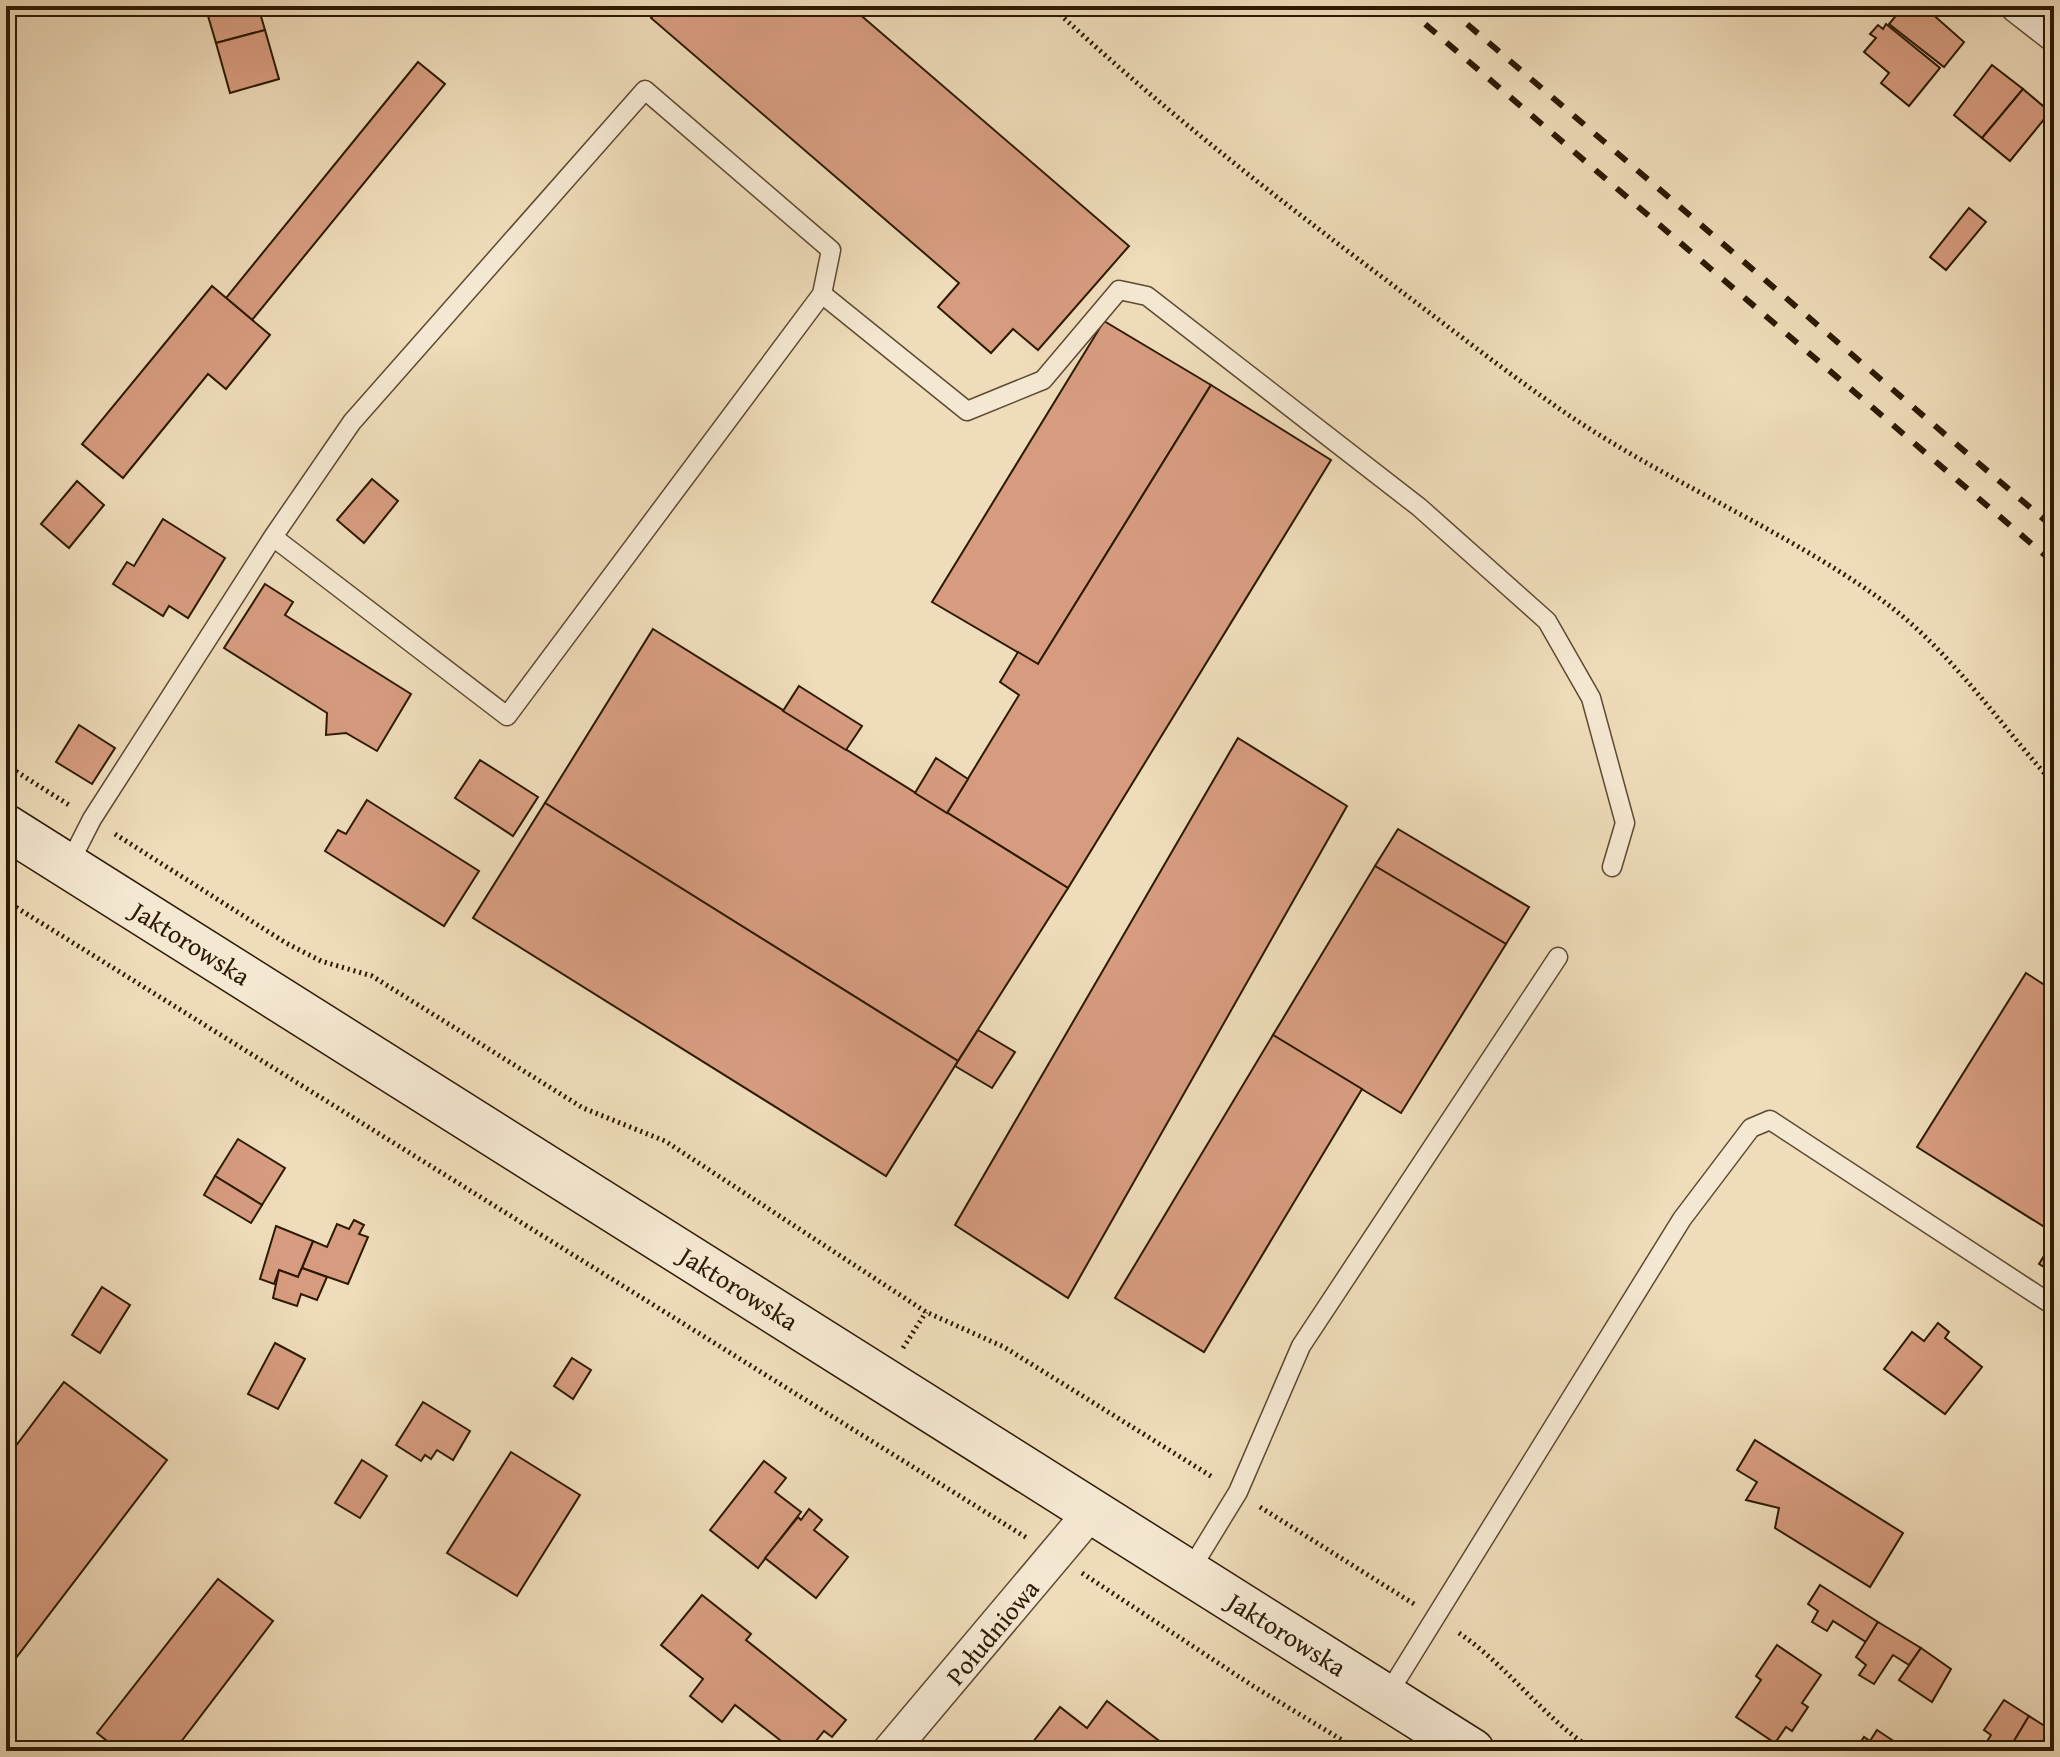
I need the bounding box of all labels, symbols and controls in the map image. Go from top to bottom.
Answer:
street label: Jaktorowska [121,889,259,995]
street label: Jaktorowska [669,1234,807,1340]
street label: Południowa [936,1570,1049,1694]
street label: Jaktorowska [1217,1580,1355,1686]

